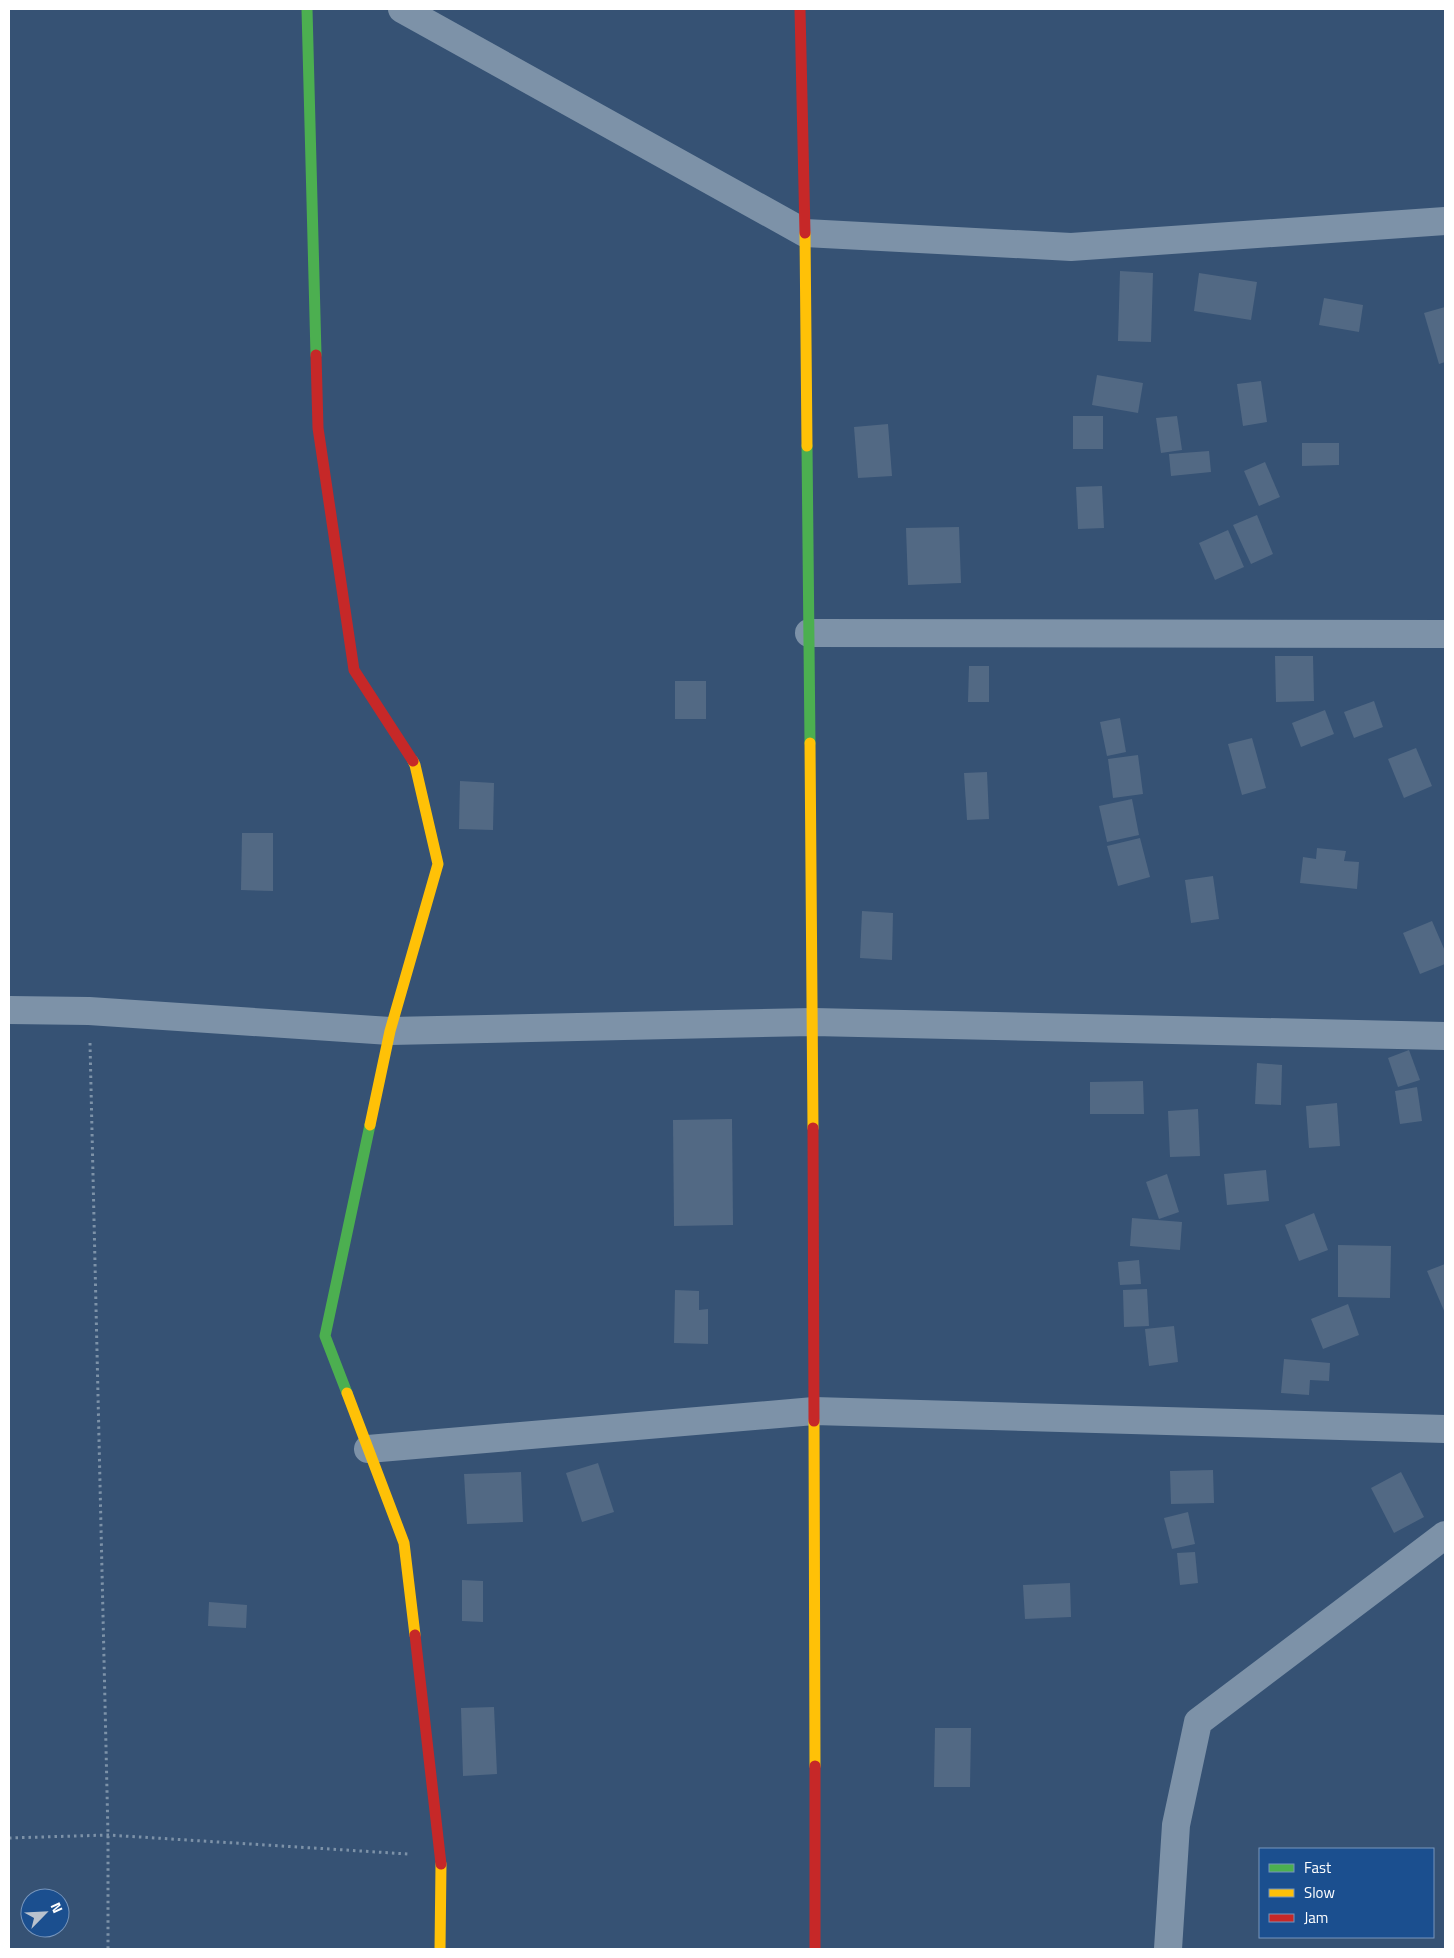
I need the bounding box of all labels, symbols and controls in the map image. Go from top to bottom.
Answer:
legend [1259,1848,1434,1938]
text: Fast [1304,1856,1332,1879]
text: Slow [1304,1881,1335,1904]
north arrow [20,1888,70,1938]
text: N [46,1899,69,1916]
text: Jam [1304,1906,1328,1929]

